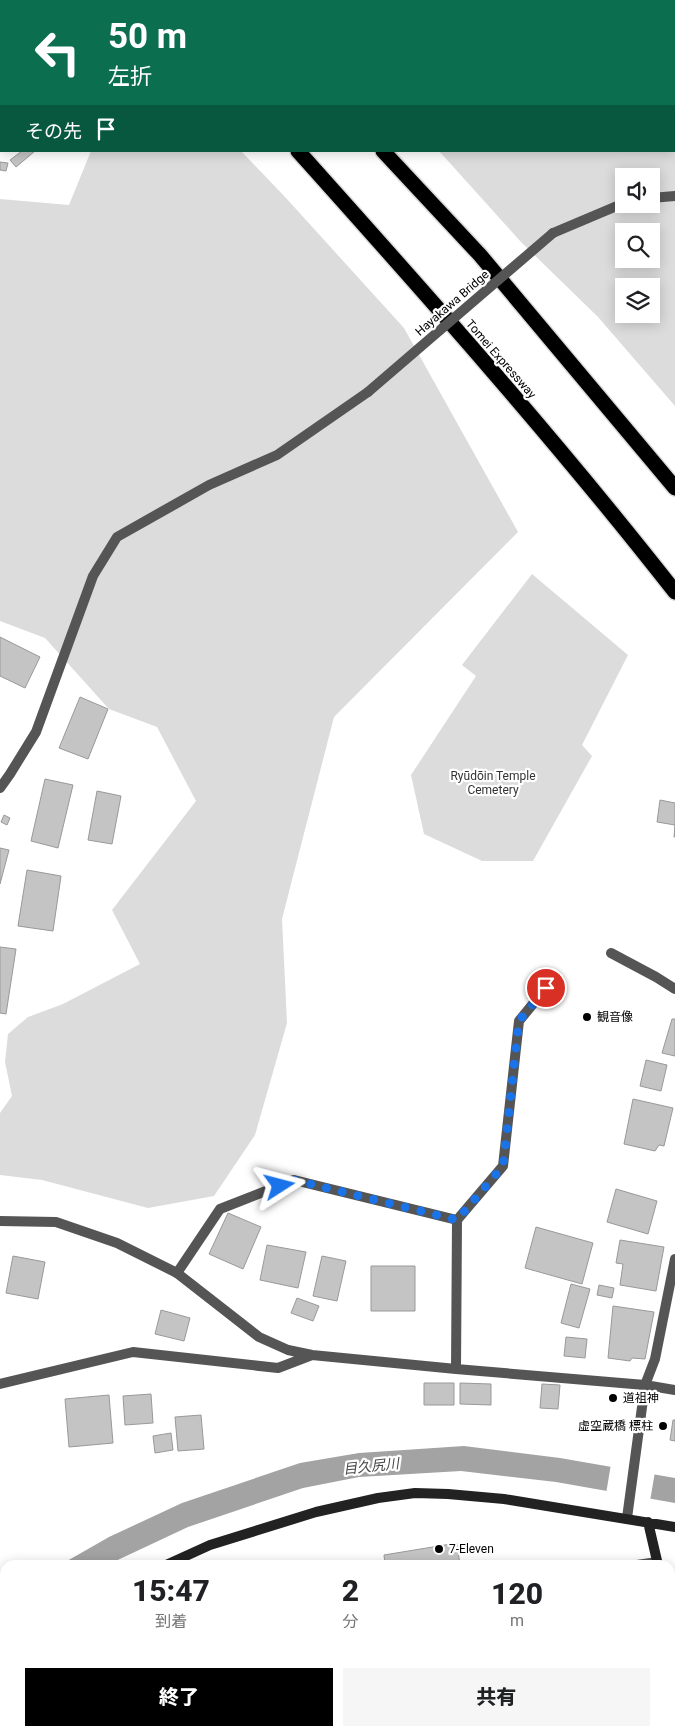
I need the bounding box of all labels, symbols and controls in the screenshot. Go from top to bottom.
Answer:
text: 50 m [108,16,187,57]
icon: left [25,20,90,85]
text: 左折 [108,64,152,89]
icon: arrive [92,115,120,143]
text: その先 [25,120,82,143]
map controls [615,168,660,323]
button: sound [615,168,660,213]
button: search [615,223,660,268]
street label: Hayakawa Bridge [412,267,492,339]
button: layers [615,278,660,323]
street label: Tomei Expressway [463,317,539,401]
park label: Ryūdōin Temple Cemetery [450,769,536,797]
pin [525,967,567,1009]
icon: arrive [532,974,560,1002]
place label: 観音像 [597,1010,633,1024]
marker: 観音像 [581,1011,593,1023]
position arrow [253,1159,305,1211]
place label: 道祖神 [623,1391,659,1405]
marker: 道祖神 [607,1392,619,1404]
place label: 虚空蔵橋 標柱 [578,1419,653,1433]
marker: 虚空蔵橋 標柱 [657,1420,669,1432]
water label: 目久尻川 [342,1455,402,1477]
place label: 7-Eleven [449,1542,494,1556]
marker: 7-Eleven [433,1543,445,1555]
text: 15:47 [132,1573,210,1608]
text: 2 [342,1573,359,1608]
text: 120 [491,1576,543,1611]
text: m [510,1611,524,1630]
text: 到着 [155,1612,187,1631]
text: 分 [342,1612,359,1631]
button: 終了 [25,1668,333,1726]
button: 共有 [343,1668,650,1726]

